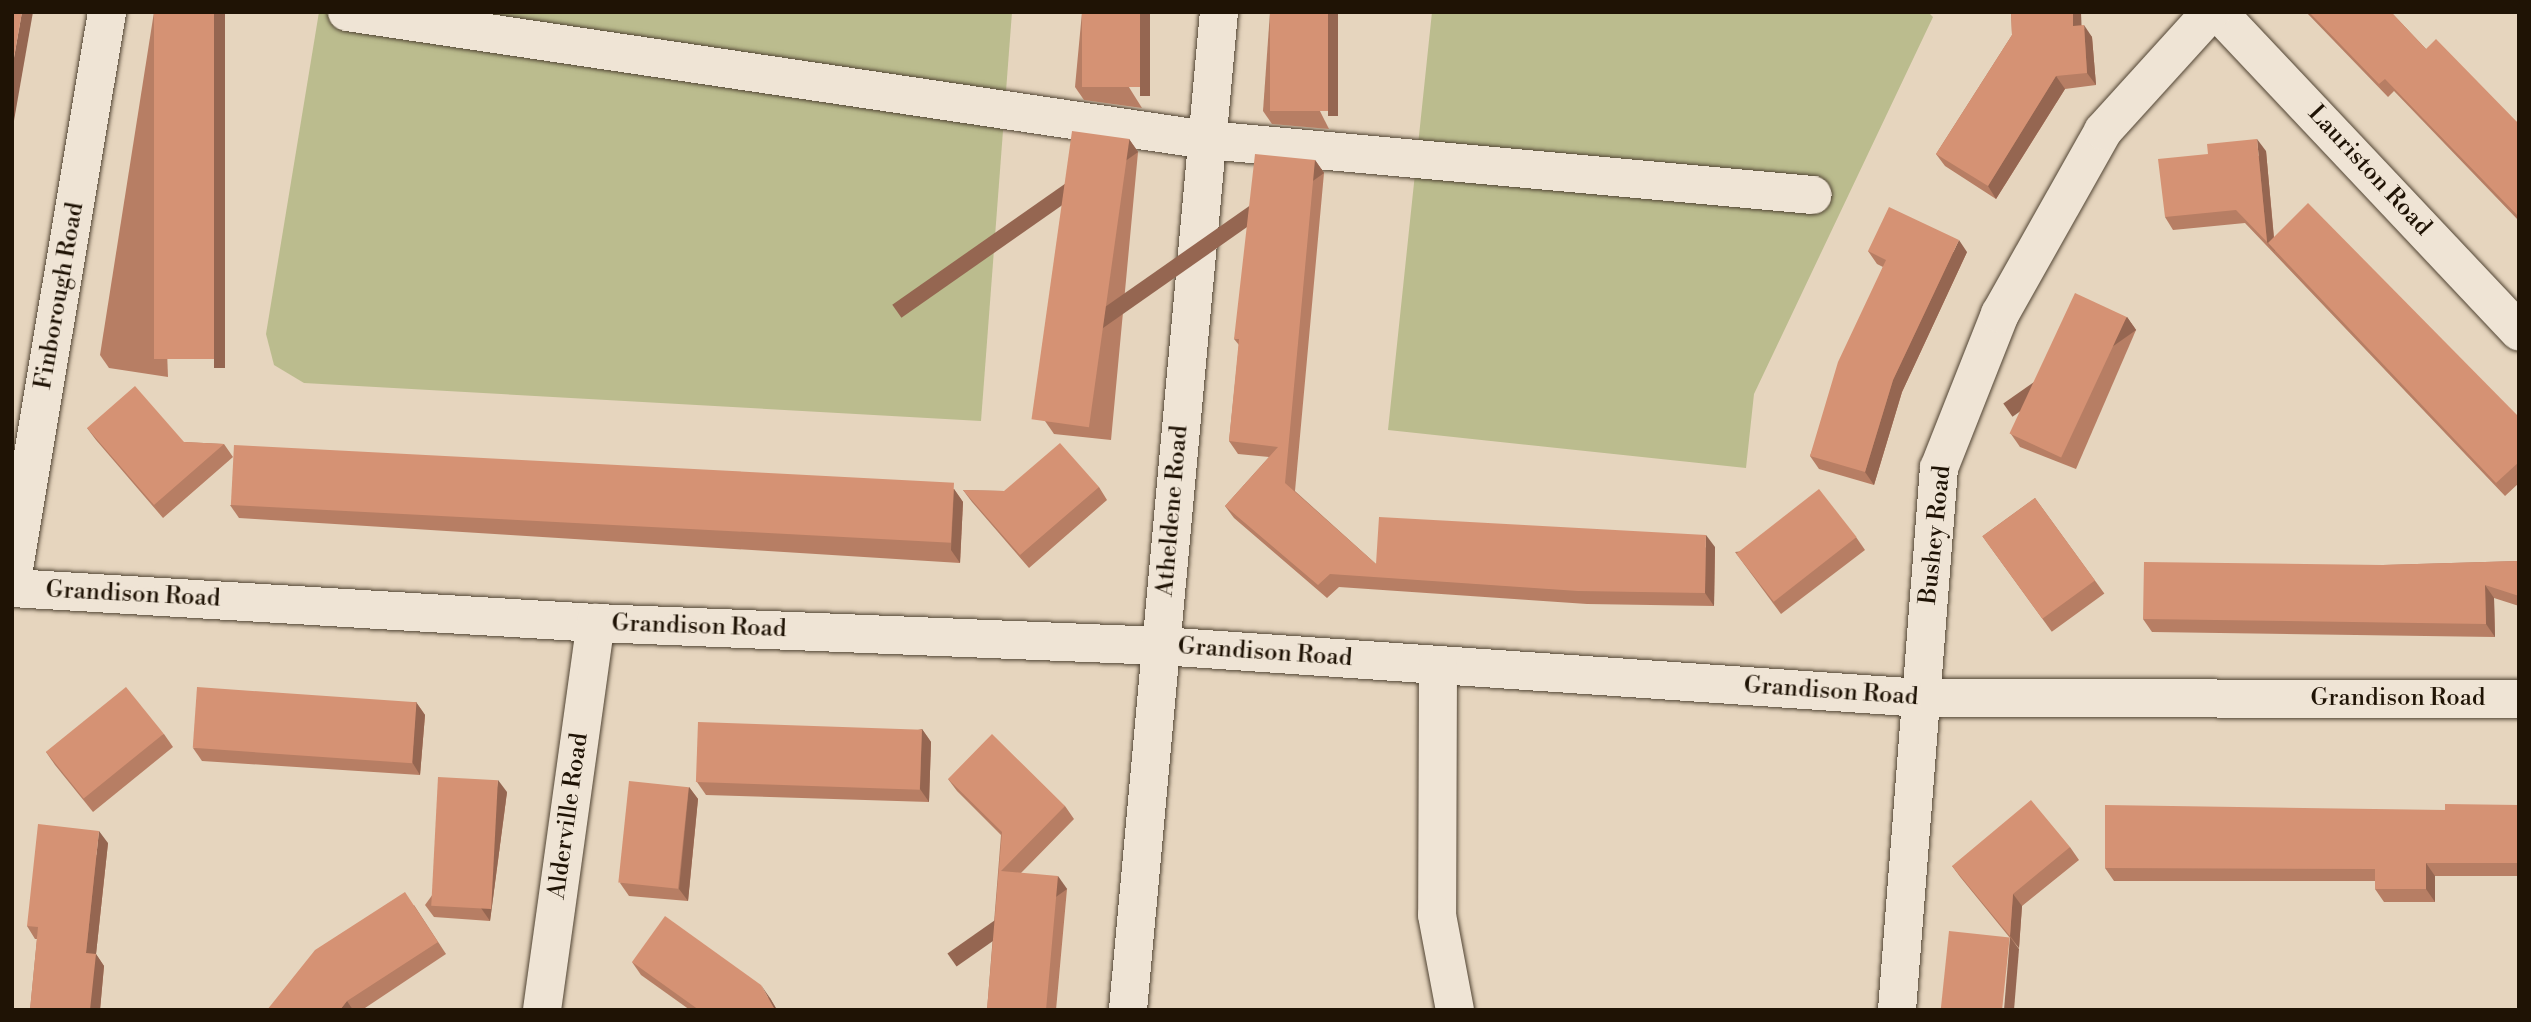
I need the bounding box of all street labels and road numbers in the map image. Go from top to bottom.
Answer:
street label: Lauriston Road [2301,100,2437,242]
street label: Finborough Road [29,200,91,392]
street label: Atheldene Road [1151,424,1195,598]
street label: Bushey Road [1914,464,1958,606]
street label: Grandison Road [45,576,221,614]
street label: Grandison Road [611,610,787,644]
street label: Grandison Road [1177,633,1353,673]
street label: Grandison Road [1743,672,1919,712]
street label: Grandison Road [2311,685,2485,713]
street label: Alderville Road [543,731,595,901]

